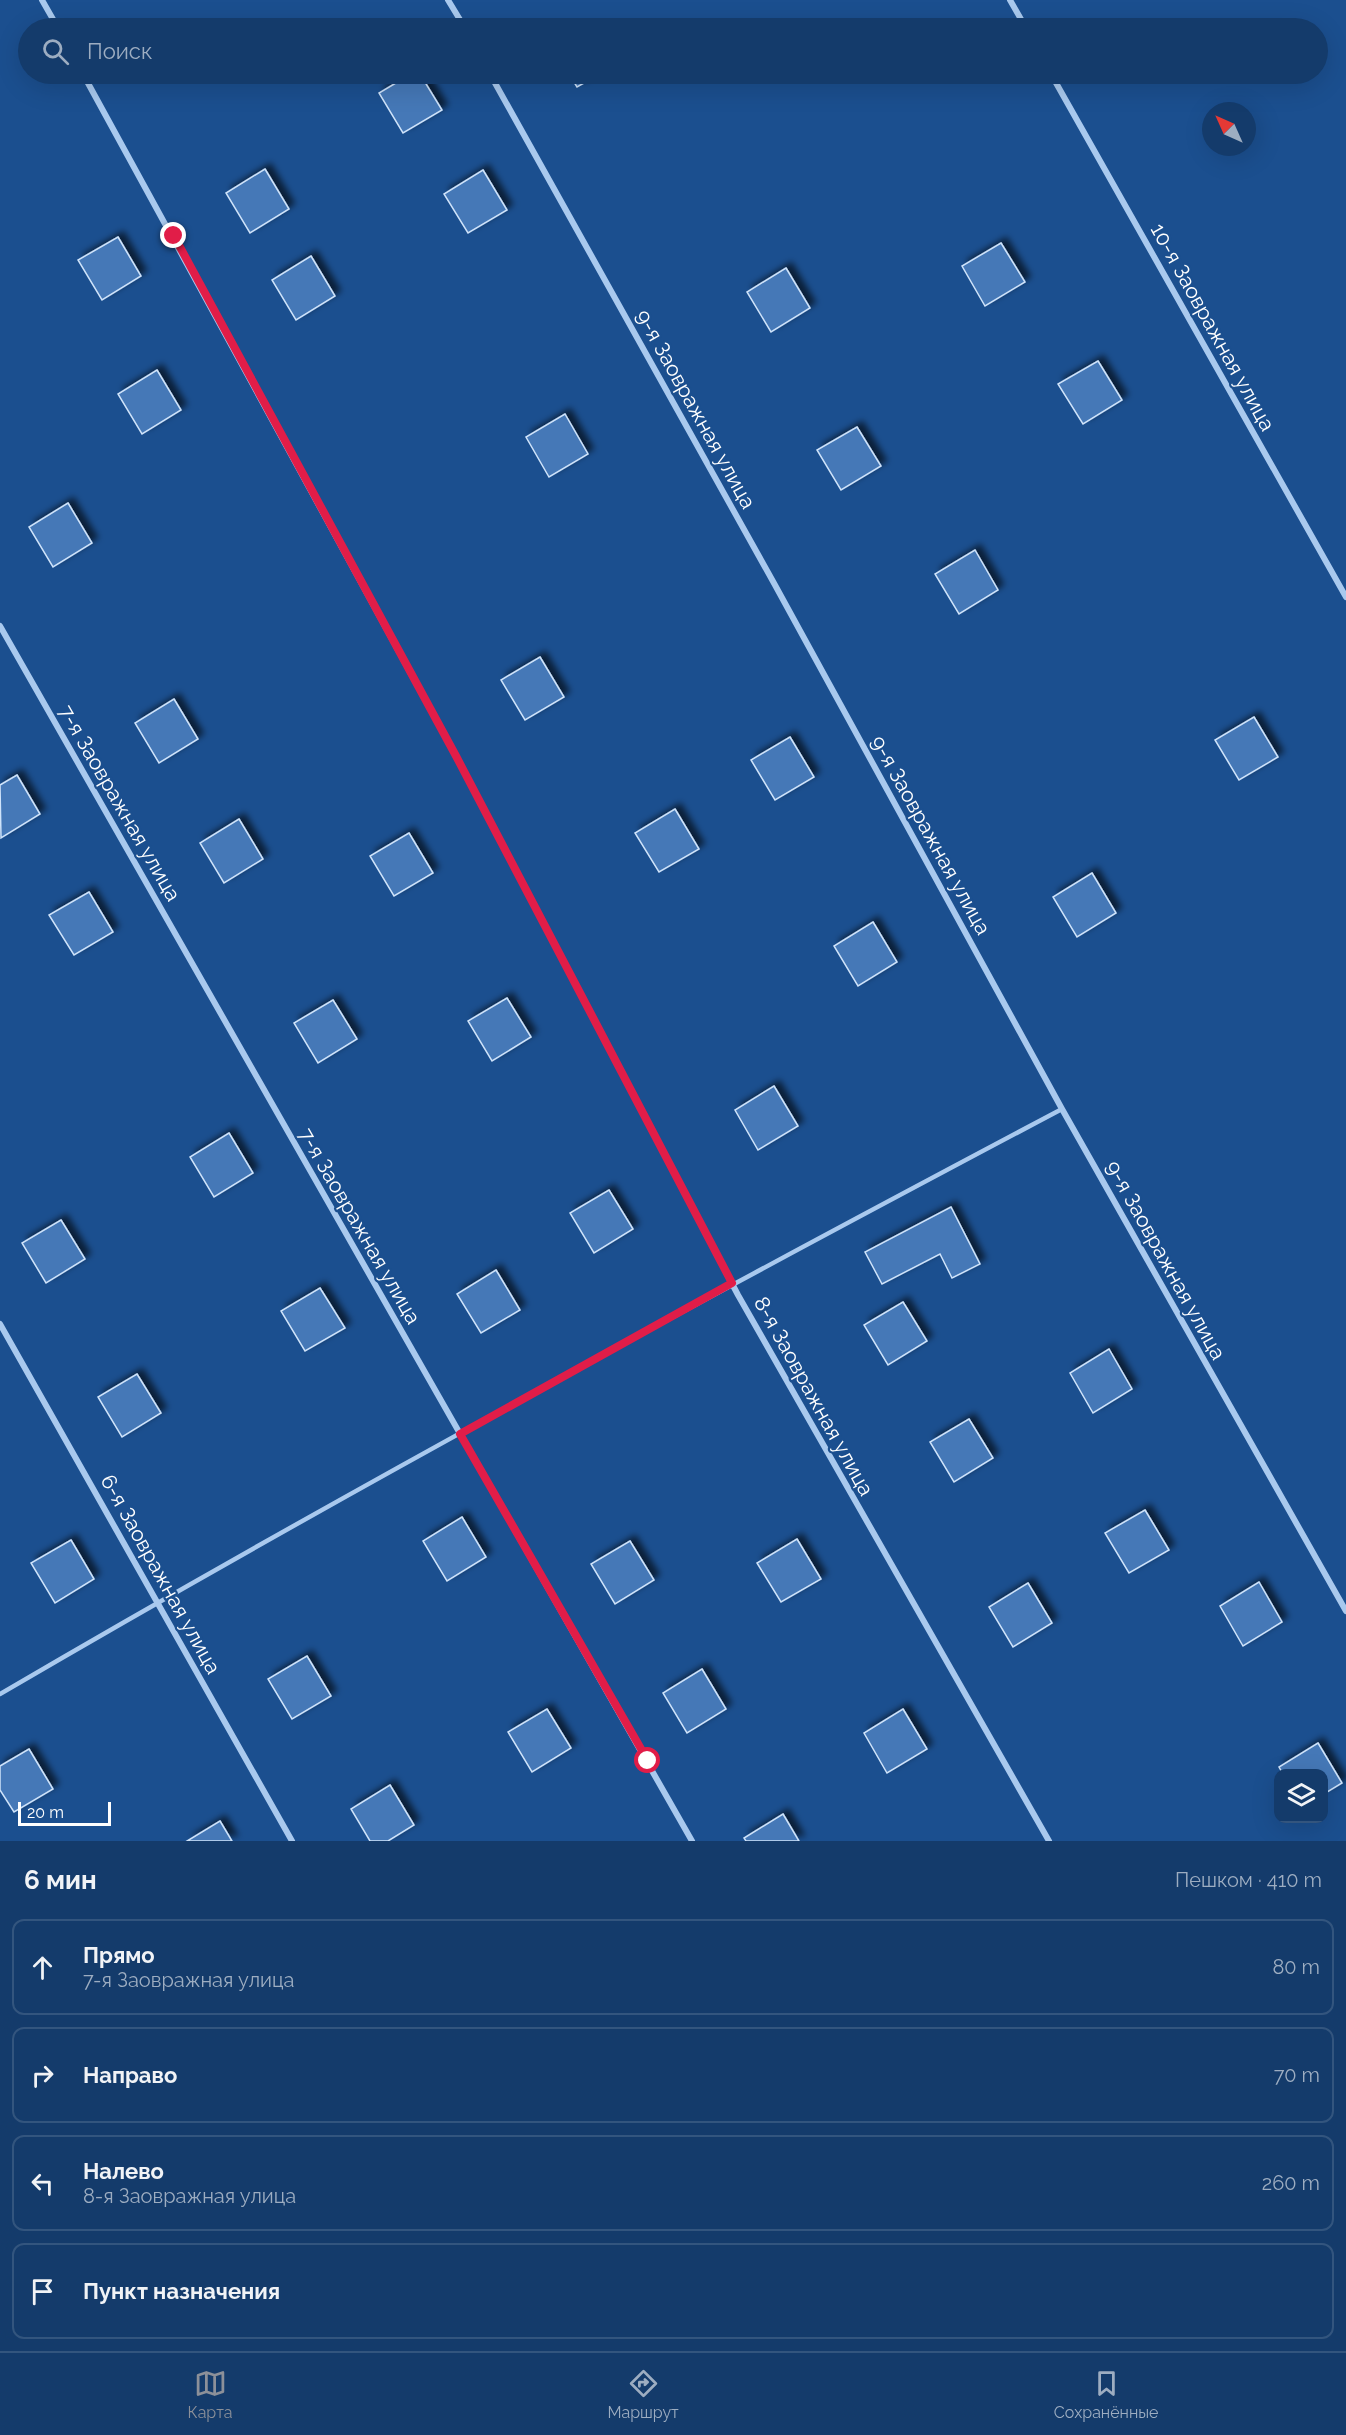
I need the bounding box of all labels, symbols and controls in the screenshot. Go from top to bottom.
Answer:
search box [18,18,1328,84]
icon: search [39,35,72,68]
text: Поиск [87,38,152,64]
north arrow [1202,102,1256,156]
street label: 10-я Заовражная улица [1146,219,1280,435]
route end [160,222,186,248]
street label: 9-я Заовражная улица [631,305,761,513]
street label: 7-я Заовражная улица [54,701,186,905]
street label: 9-я Заовражная улица [866,731,996,939]
street label: 7-я Заовражная улица [294,1124,426,1328]
street label: 9-я Заовражная улица [1101,1156,1231,1364]
street label: 8-я Заовражная улица [749,1292,879,1500]
street label: 6-я Заовражная улица [96,1470,226,1678]
route start [634,1747,660,1773]
map controls [1274,1769,1328,1823]
button: layers [1274,1769,1328,1823]
scale bar [18,1799,111,1826]
text: 20 m [27,1803,64,1822]
text: 6 мин [24,1865,97,1895]
text: Пешком · 410 m [1175,1868,1322,1892]
text: Прямо [83,1942,155,1968]
icon: ahead [26,1951,59,1984]
text: 80 m [1272,1955,1320,1979]
text: 7-я Заовражная улица [83,1968,294,1992]
icon: right [26,2059,59,2092]
text: Направо [83,2062,177,2088]
text: 70 m [1274,2063,1320,2087]
text: Налево [83,2158,164,2184]
icon: left [26,2167,59,2200]
text: 260 m [1262,2171,1320,2195]
text: 8-я Заовражная улица [83,2184,296,2208]
icon: arrive [26,2275,59,2308]
text: Пункт назначения [83,2278,280,2304]
tab: Карта [187,2367,233,2422]
tab: Маршрут [608,2367,679,2422]
tab: Сохранённые [1054,2367,1158,2422]

